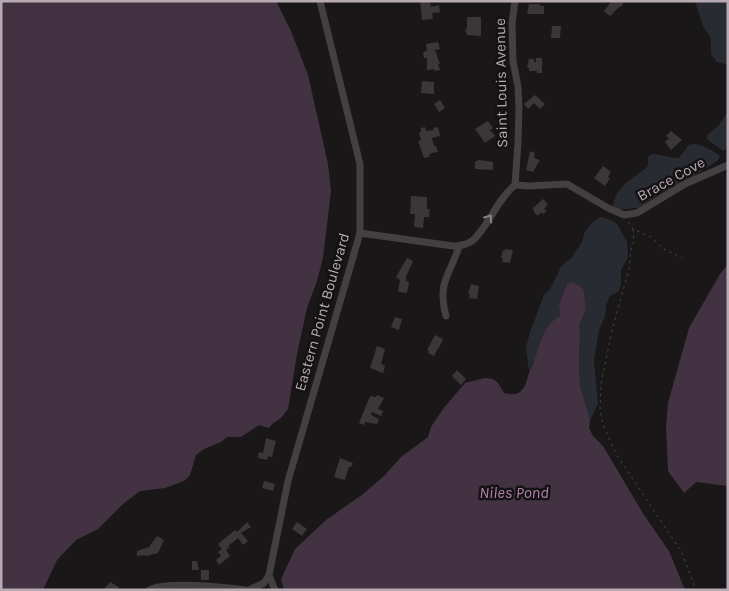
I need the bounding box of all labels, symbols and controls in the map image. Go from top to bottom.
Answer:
street label: Saint Louis Avenue [491,18,511,148]
street label: Brace Cove [634,153,708,205]
one-way arrow [483,214,492,224]
street label: Eastern Point Boulevard [291,231,353,393]
water label: Niles Pond [479,483,549,502]

